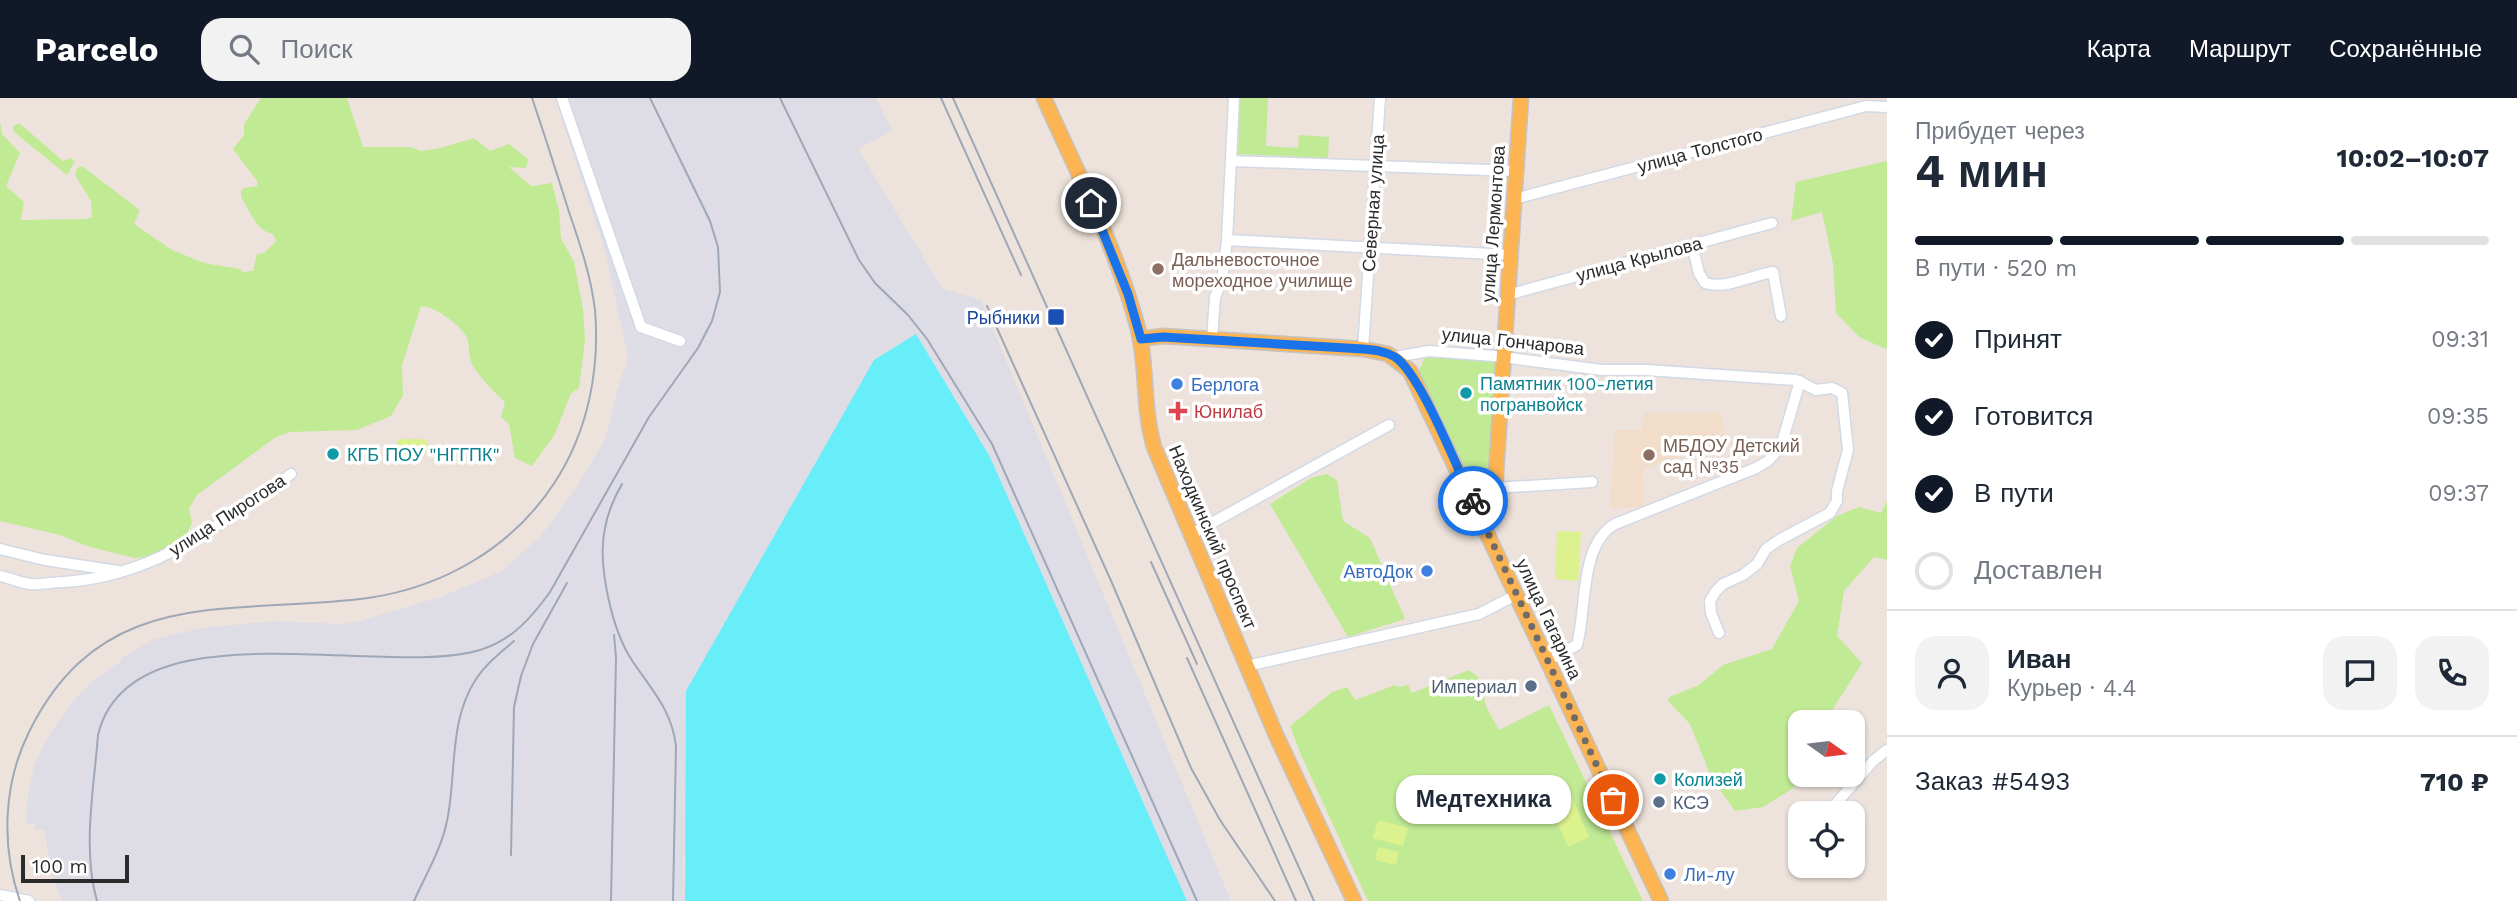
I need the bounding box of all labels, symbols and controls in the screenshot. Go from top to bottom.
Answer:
search box [201,18,691,81]
text: Parcelo [35,30,159,69]
icon: search [225,30,263,68]
text: Поиск [281,34,353,64]
text: Карта [2087,35,2151,63]
text: Маршрут [2189,35,2291,63]
text: Сохранённые [2329,35,2482,63]
text: Прибудет через [1915,118,2085,145]
street label: улица Толстого [1635,123,1765,177]
street label: Северная улица [1358,133,1388,272]
text: 10:02–10:07 [2337,143,2489,173]
street label: улица Лермонтова [1477,144,1509,303]
text: 4 мин [1915,144,2048,198]
pin [1061,173,1121,233]
icon: home [1072,184,1110,222]
street label: улица Крылова [1574,232,1705,286]
place label: Дальневосточное мореходное училище [1172,249,1353,291]
text: В пути · 520 m [1915,255,2077,282]
marker: Дальневосточное мореходное училище [1150,261,1166,277]
place label: Рыбники [967,307,1040,328]
marker: Рыбники [1046,307,1066,327]
icon: check [1915,321,1953,359]
street label: улица Гончарова [1441,323,1586,359]
text: Принят [1974,324,2062,354]
text: 09:31 [2431,326,2489,353]
place label: Памятник 100-летия погранвойск [1480,373,1654,415]
place label: Берлога [1191,374,1260,395]
marker: Берлога [1169,376,1185,392]
marker: Памятник 100-летия погранвойск [1458,385,1474,401]
icon: check [1915,398,1953,436]
marker: Юнилаб [1168,401,1188,421]
place label: Юнилаб [1194,401,1263,422]
text: Готовится [1974,401,2093,431]
text: 09:35 [2427,403,2489,430]
place label: МБДОУ Детский сад №35 [1663,435,1800,477]
street label: Находкинский проспект [1165,442,1261,632]
place label: КГБ ПОУ "НГГПК" [347,444,500,465]
marker: КГБ ПОУ "НГГПК" [325,446,341,462]
marker: МБДОУ Детский сад №35 [1641,447,1657,463]
courier [1438,466,1508,536]
street label: улица Пирогова [165,469,290,560]
icon: check [1915,475,1953,513]
text: В пути [1974,478,2054,508]
text: 09:37 [2428,480,2489,507]
icon: bike [1454,482,1492,520]
street label: улица Гагарина [1512,555,1587,683]
text: Доставлен [1974,555,2103,585]
place label: АвтоДок [1343,561,1413,582]
marker: АвтоДок [1419,563,1435,579]
button: person [1915,636,1989,710]
button: chat [2323,636,2397,710]
button: phone [2415,636,2489,710]
text: Иван [2007,644,2072,674]
text: Курьер · 4.4 [2007,675,2137,702]
place label: Империал [1431,676,1517,697]
marker: Империал [1523,678,1539,694]
north arrow [1788,710,1866,788]
map controls [1788,710,1865,878]
text: Заказ #5493 [1915,766,2070,796]
text: 710 ₽ [2420,767,2489,797]
place label: Колизей [1674,769,1743,790]
pin [1583,770,1643,830]
marker: Колизей [1652,771,1668,787]
callout: Медтехника [1396,776,1571,824]
icon: bag [1594,781,1632,819]
text: Медтехника [1416,786,1551,813]
place label: КСЭ [1673,792,1709,813]
marker: КСЭ [1651,794,1667,810]
button: locate [1788,801,1865,878]
scale bar [21,852,130,884]
text: 100 m [32,855,88,878]
place label: Ли-лу [1684,864,1735,885]
marker: Ли-лу [1662,866,1678,882]

